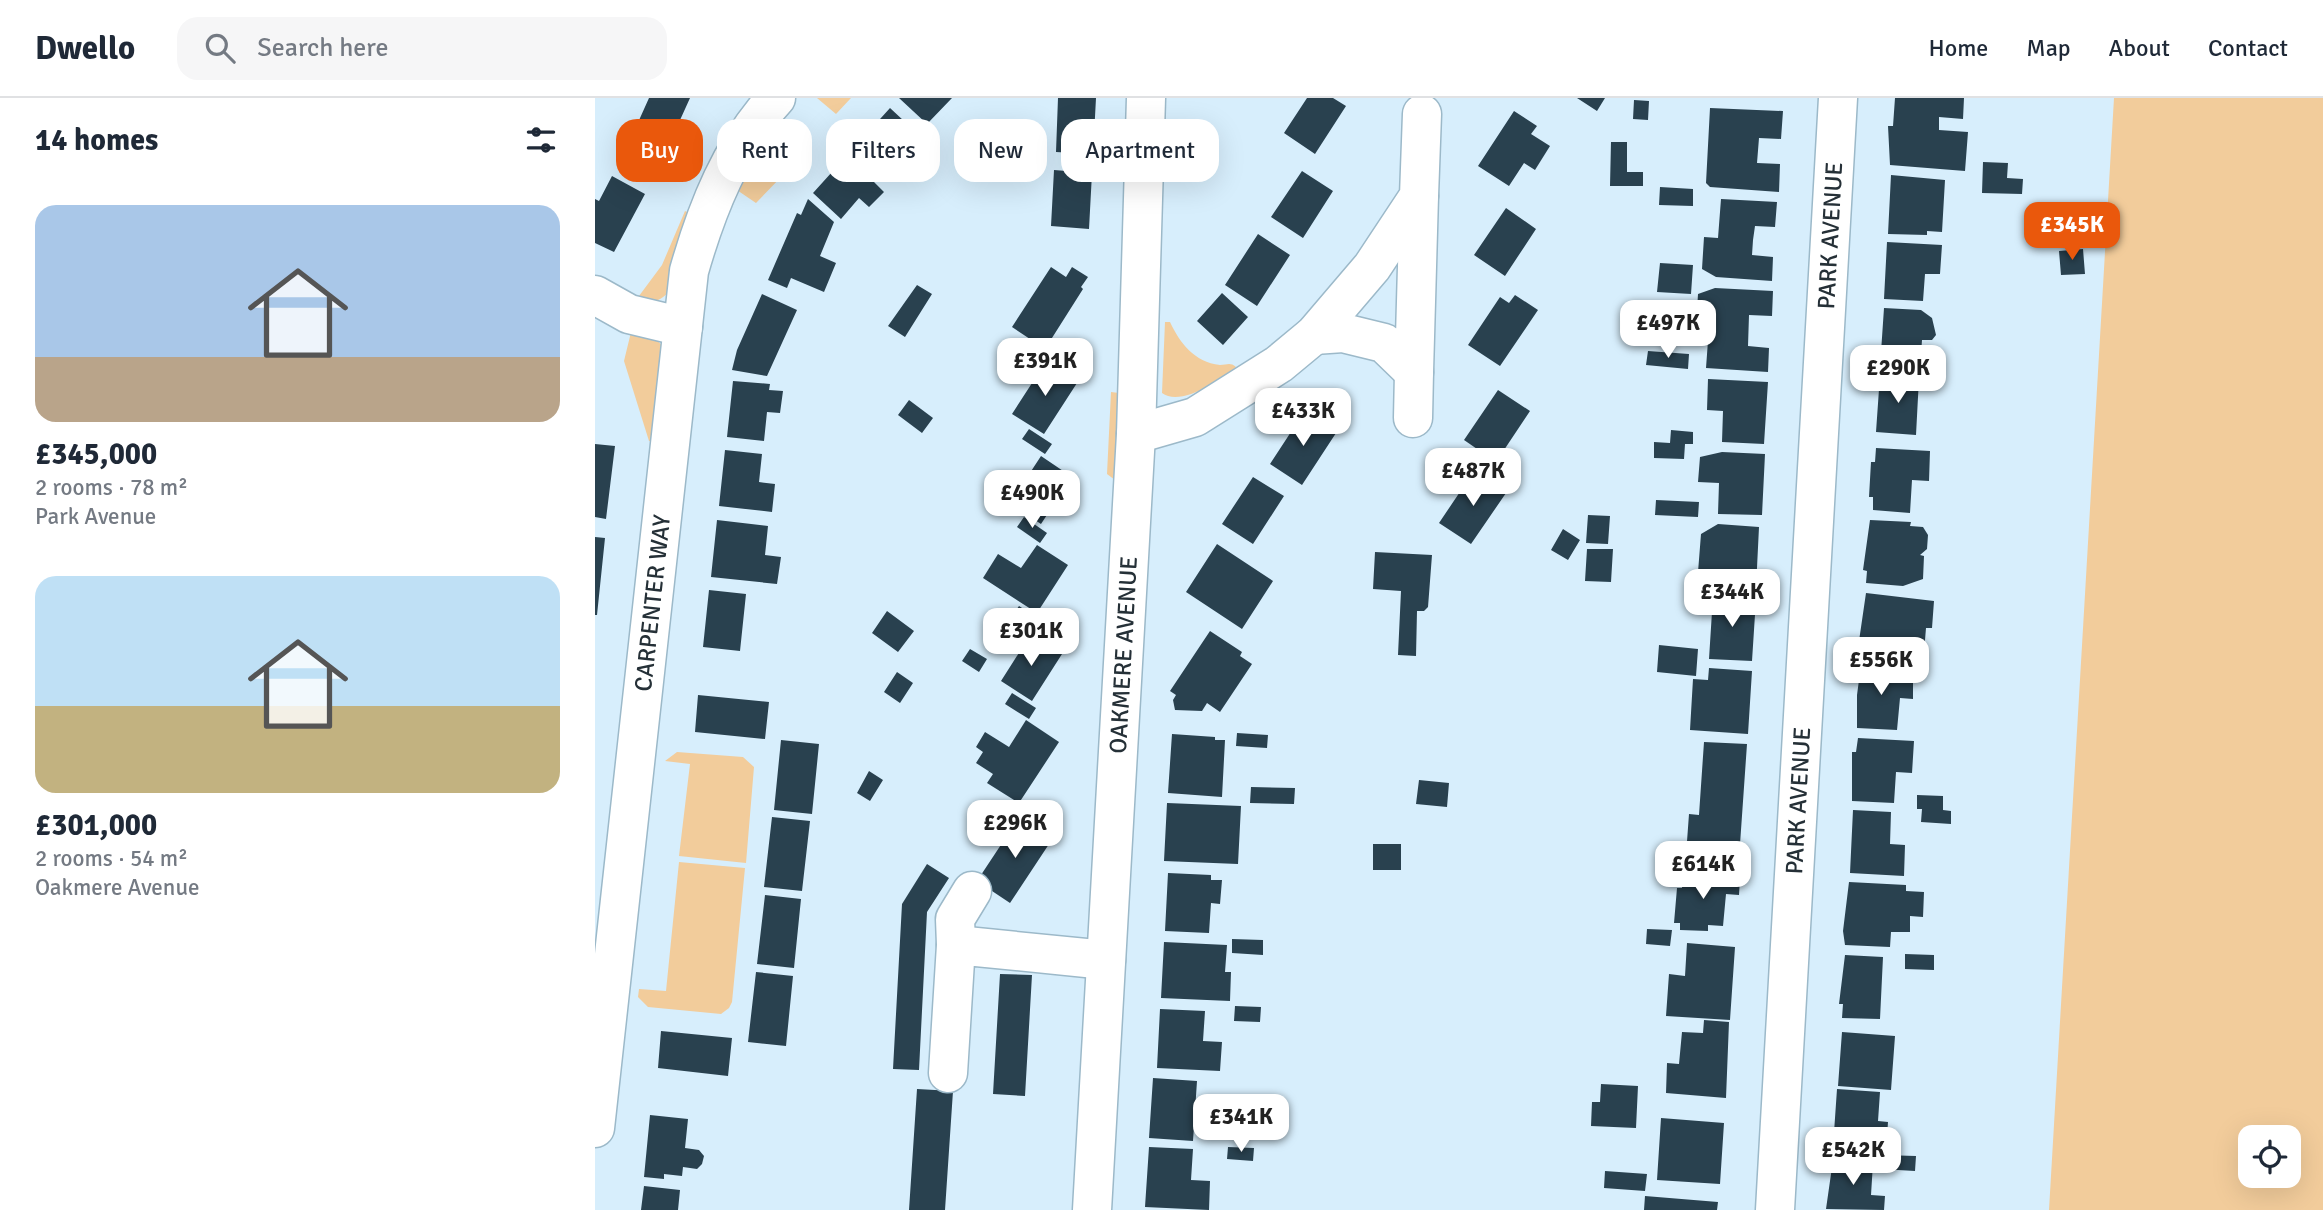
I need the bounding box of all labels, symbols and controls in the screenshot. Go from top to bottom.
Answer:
search box [177,17,667,80]
text: Dwello [35,28,135,69]
icon: search [201,29,239,67]
text: Search here [257,32,388,64]
text: Home [1928,33,1988,63]
text: Map [2026,33,2071,63]
text: About [2109,33,2170,63]
text: Contact [2208,33,2288,63]
chip: Buy [616,119,703,182]
chip: Rent [717,119,812,182]
chip: Filters [826,119,940,182]
chip: New [954,119,1047,182]
chip: Apartment [1061,119,1219,182]
icon: filters [522,121,560,159]
text: 14 homes [35,122,158,159]
street label: PARK AVENUE [1811,161,1849,310]
pin: £345K [2023,202,2121,262]
text: £345K [2040,210,2104,239]
icon: home [235,250,361,376]
pin: £497K [1619,300,1717,360]
text: £497K [1636,308,1700,337]
pin: £391K [996,338,1094,398]
pin: £290K [1849,345,1947,405]
text: £391K [1013,346,1077,375]
text: £290K [1866,353,1930,382]
pin: £433K [1254,388,1352,448]
text: £433K [1271,396,1335,425]
text: £345,000 [35,436,157,473]
pin: £487K [1424,448,1522,508]
text: £487K [1441,456,1505,485]
pin: £490K [983,470,1081,530]
text: 2 rooms · 78 m² [35,473,188,502]
text: £490K [1000,478,1064,507]
text: Park Avenue [35,502,156,531]
street label: CARPENTER WAY [628,513,677,693]
street label: OAKMERE AVENUE [1103,555,1144,754]
pin: £344K [1683,570,1781,629]
text: £344K [1700,577,1764,606]
pin: £301K [982,608,1080,668]
text: £301K [999,616,1063,645]
icon: home [235,621,361,747]
pin: £556K [1832,638,1930,697]
text: £556K [1849,645,1913,674]
street label: PARK AVENUE [1779,726,1817,875]
pin: £296K [966,800,1064,860]
text: £301,000 [35,807,157,844]
text: £296K [983,808,1047,837]
pin: £614K [1654,842,1752,901]
text: 2 rooms · 54 m² [35,844,188,873]
text: £614K [1671,849,1735,878]
text: Oakmere Avenue [35,873,199,902]
pin: £341K [1192,1094,1290,1154]
text: £341K [1209,1102,1273,1131]
map controls [2238,1125,2301,1188]
button: locate [2238,1125,2301,1188]
pin: £542K [1804,1128,1902,1187]
text: £542K [1821,1135,1885,1164]

